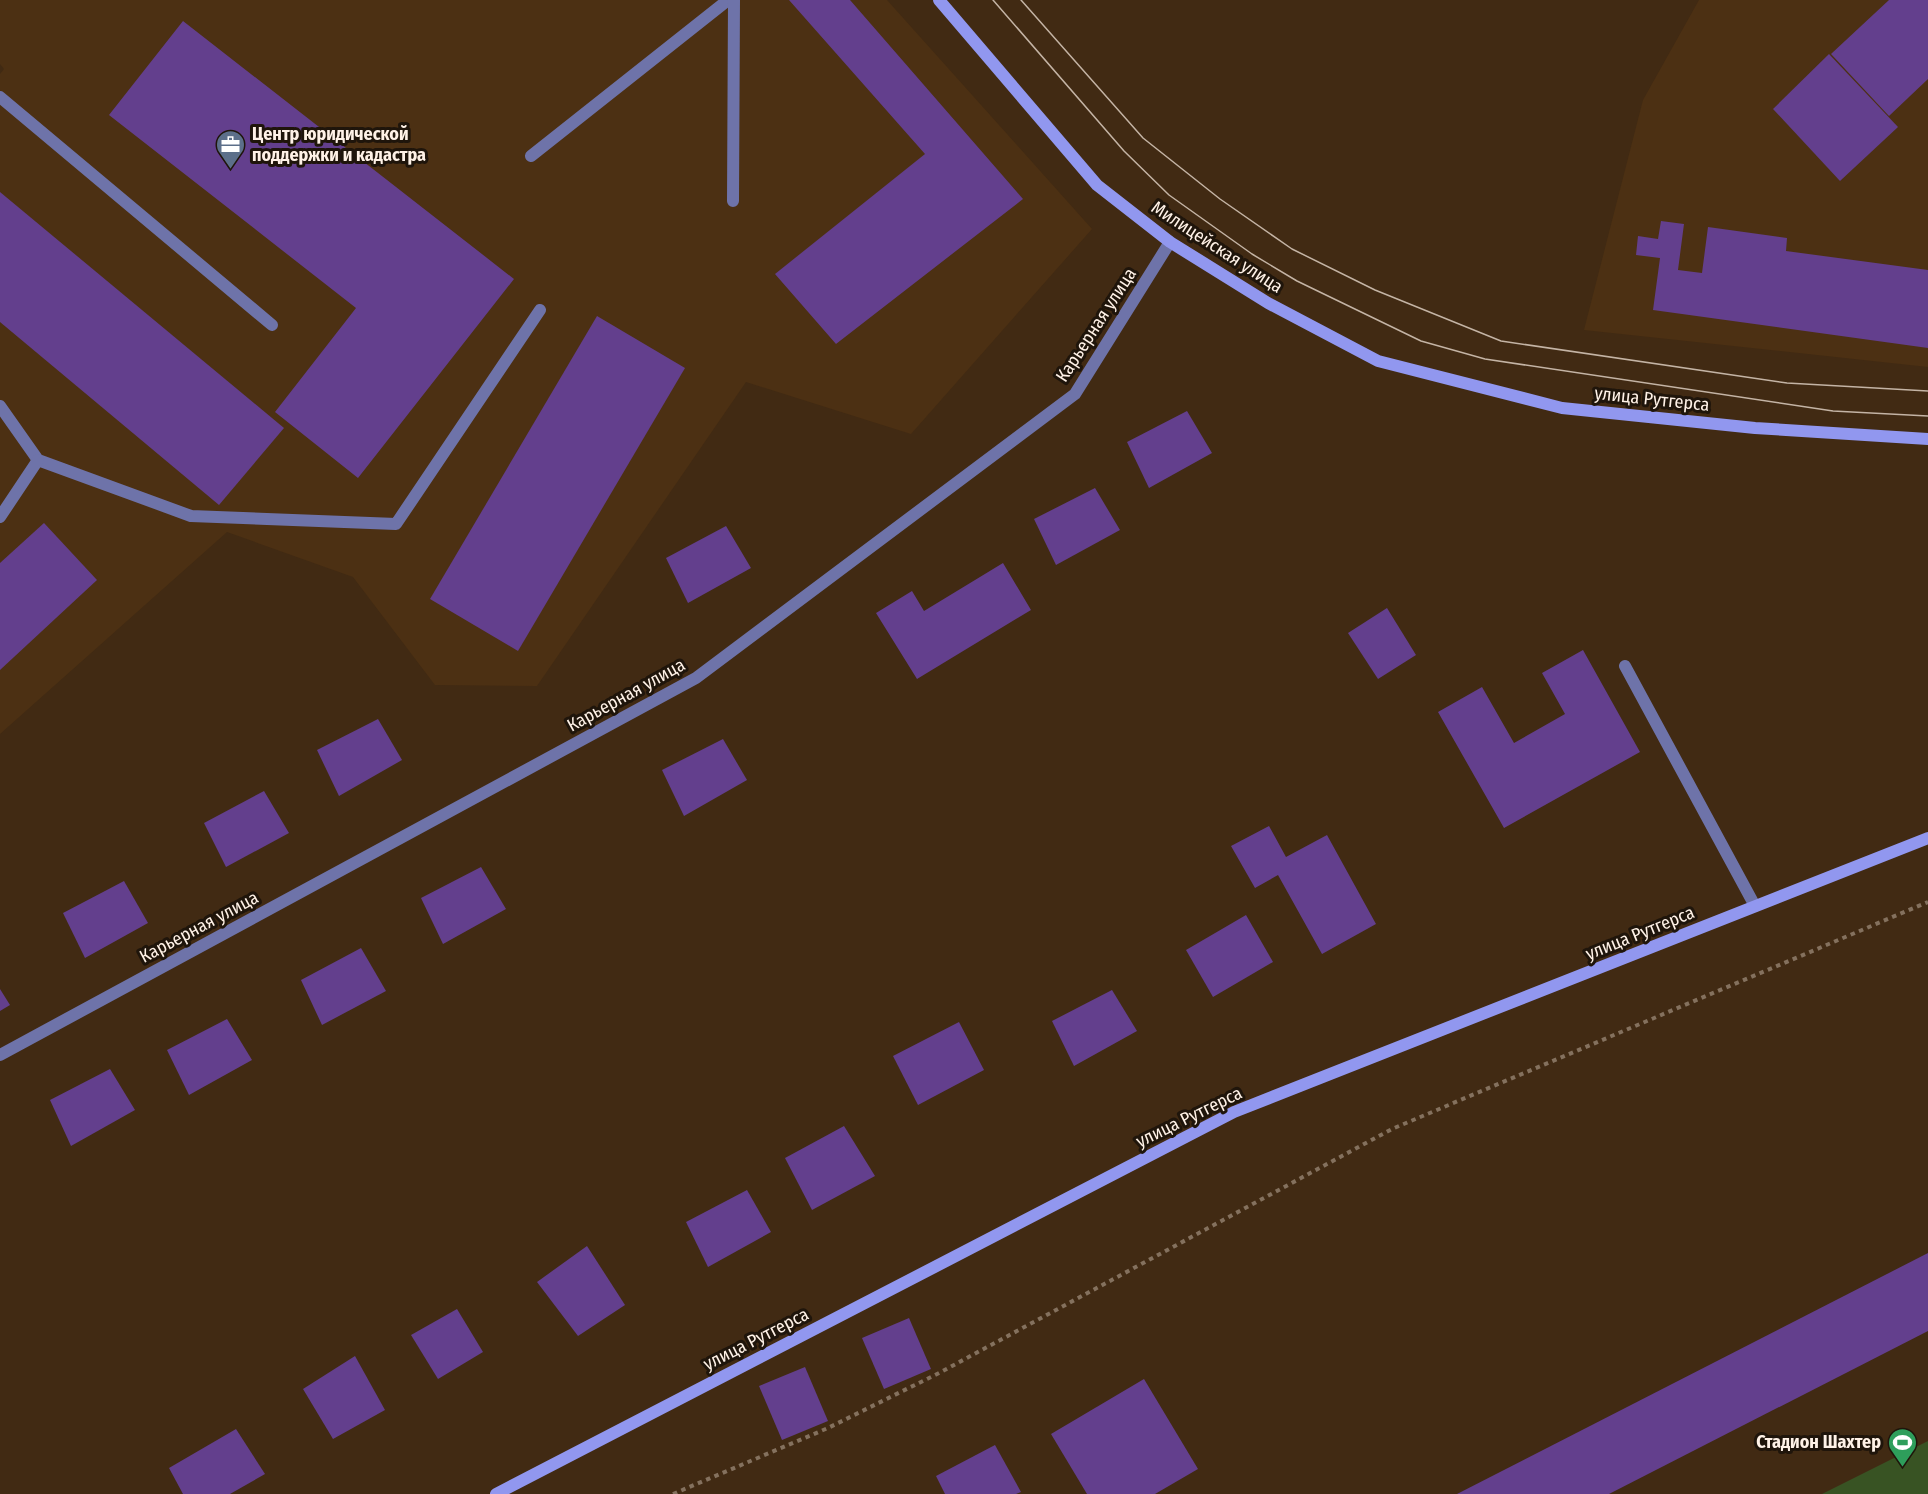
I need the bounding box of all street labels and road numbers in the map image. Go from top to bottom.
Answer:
street label: Милицейская улица [1147,196,1287,298]
street label: Карьерная улица [1051,264,1141,386]
street label: улица Рутгерса [1593,382,1711,416]
street label: Карьерная улица [563,653,689,736]
street label: Карьерная улица [136,886,262,968]
street label: улица Рутгерса [1582,901,1698,965]
street label: улица Рутгерса [1132,1082,1246,1152]
street label: улица Рутгерса [700,1303,813,1375]

